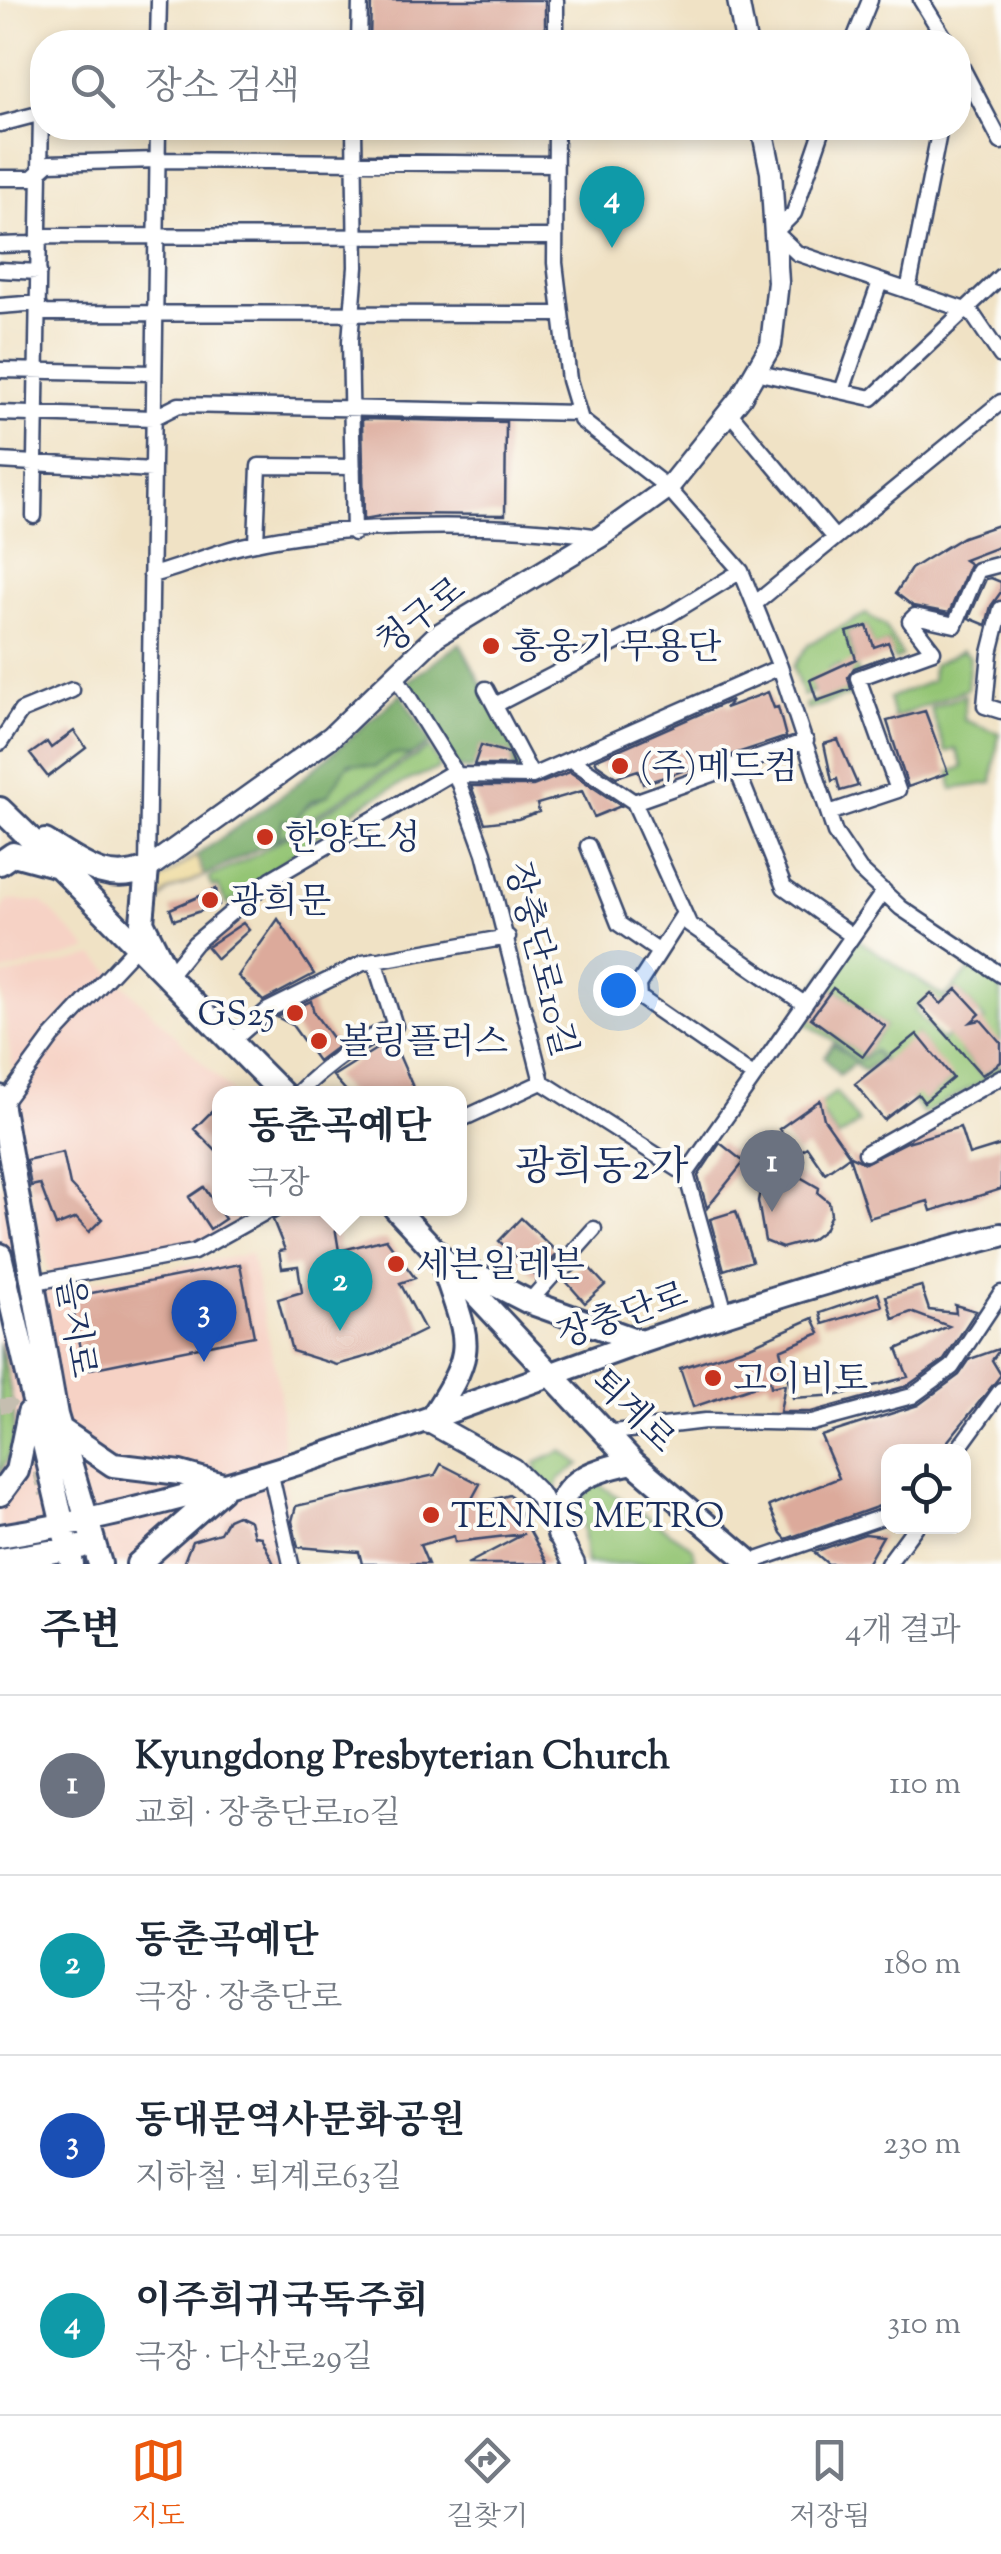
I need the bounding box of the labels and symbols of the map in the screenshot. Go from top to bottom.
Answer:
pin: 4 [580,166,644,248]
street label: 청구로 [366,566,478,669]
place label: 홍웅기 무용단 [511,624,722,675]
marker: 홍웅기 무용단 [480,635,502,657]
place label: (주)메드컴 [640,744,798,795]
marker: (주)메드컴 [609,755,631,777]
place label: 한양도성 [285,815,420,866]
marker: 한양도성 [254,826,276,848]
street label: 장충단로10길 [490,857,587,1063]
place label: 광희문 [230,878,332,929]
marker: 광희문 [199,889,221,911]
your location [593,965,644,1016]
place label: GS25 [198,991,275,1042]
marker: GS25 [284,1002,306,1024]
place label: 볼링플러스 [339,1019,508,1070]
marker: 볼링플러스 [308,1030,330,1052]
pin: 1 [740,1130,804,1212]
district label: 광희동2가 [515,1141,689,1198]
place label: 세븐일레븐 [416,1242,585,1293]
pin: 2 [308,1248,372,1331]
marker: 세븐일레븐 [385,1253,407,1275]
street label: 장충단로 [551,1271,695,1363]
street label: 을지로 [40,1273,107,1382]
pin: 3 [172,1280,236,1362]
place label: 고이비토 [733,1356,868,1407]
street label: 퇴계로 [578,1359,685,1466]
marker: 고이비토 [702,1367,724,1389]
place label: TENNIS METRO [451,1493,724,1544]
marker: TENNIS METRO [420,1504,442,1526]

